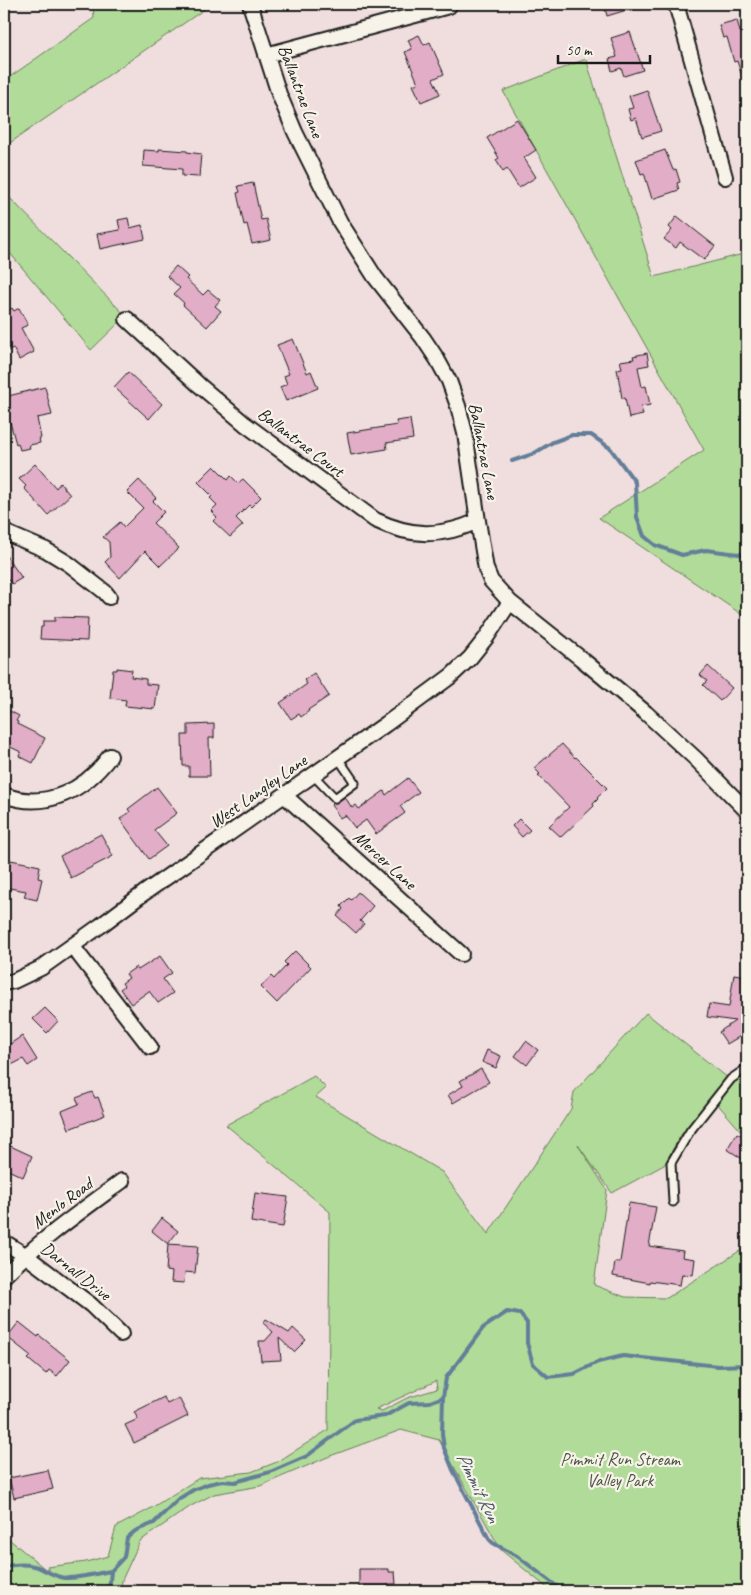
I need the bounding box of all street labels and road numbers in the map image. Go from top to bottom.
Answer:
street label: Ballantrae Lane [273,42,329,142]
street label: Ballantrae Lane [464,401,504,502]
street label: Ballantrae Court [253,402,350,483]
street label: West Langley Lane [205,749,312,833]
street label: Mercer Lane [349,826,422,895]
street label: Menlo Road [27,1171,99,1233]
street label: Darnall Drive [37,1237,116,1306]

